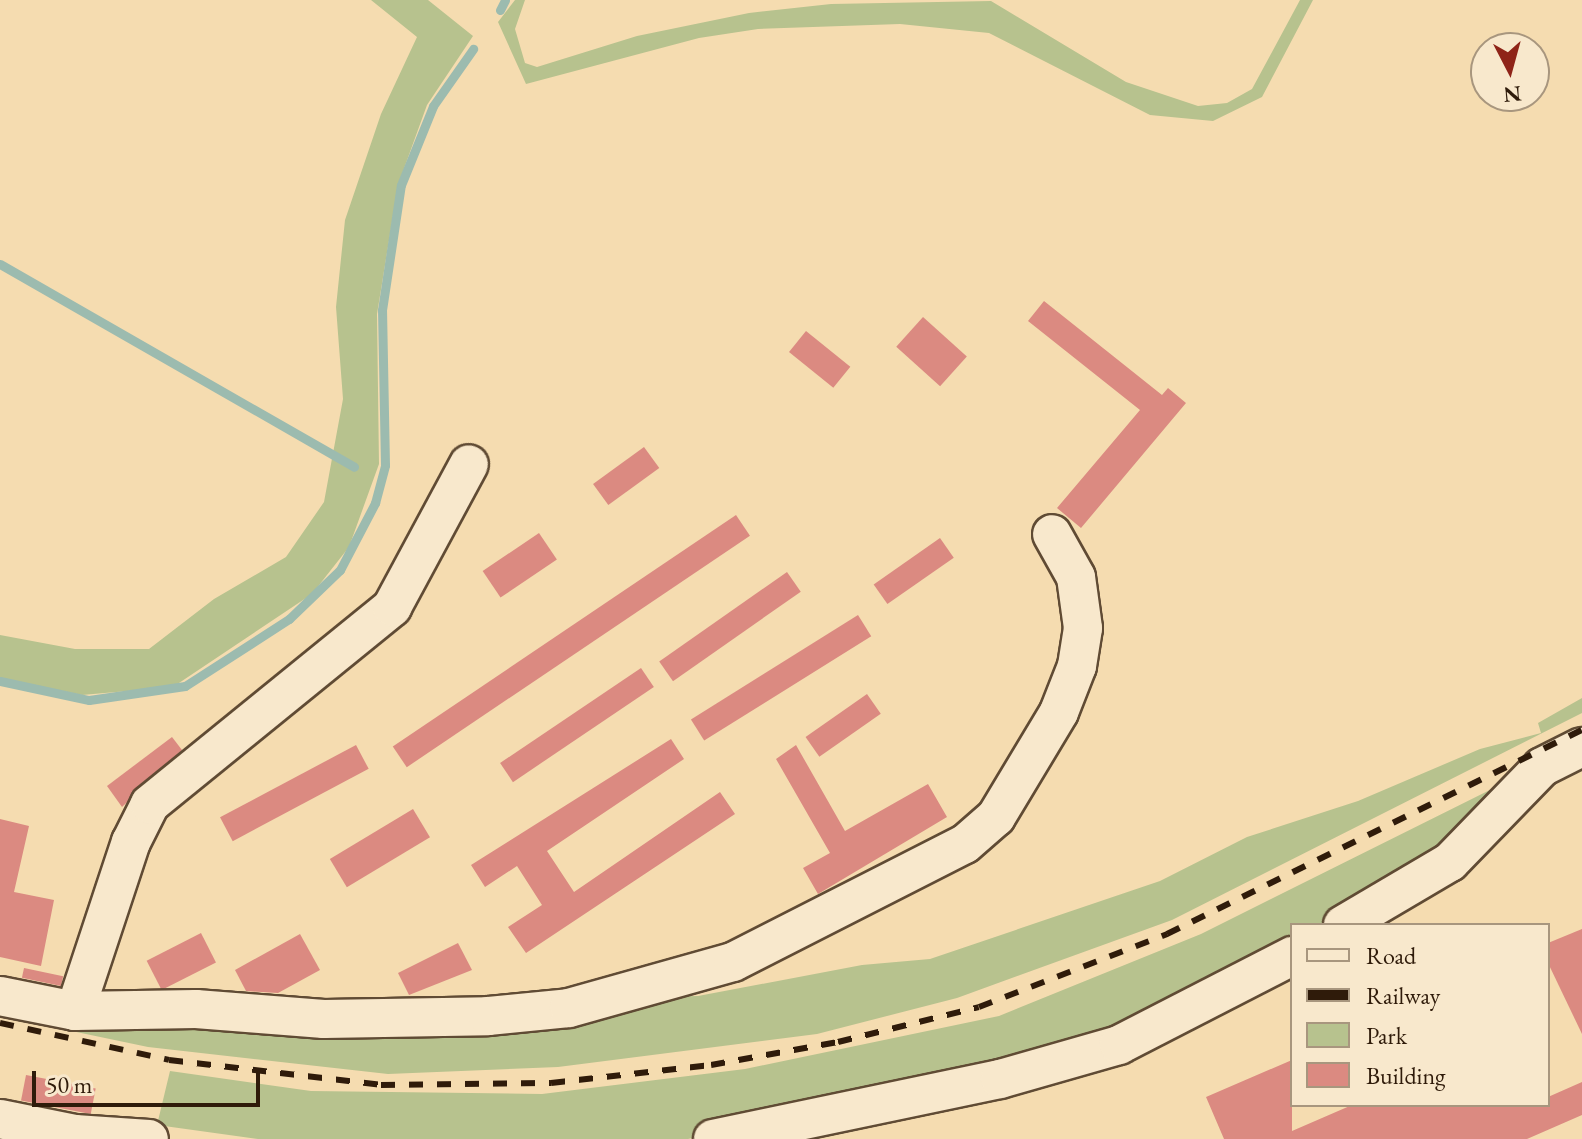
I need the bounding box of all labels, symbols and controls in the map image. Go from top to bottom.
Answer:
north arrow [1470,32,1550,112]
text: N [1502,79,1523,110]
legend [1290,923,1550,1107]
text: Road [1366,940,1416,971]
text: Railway [1366,980,1440,1011]
text: Park [1366,1020,1407,1051]
scale bar [36,1055,264,1105]
text: Building [1366,1060,1446,1091]
text: 50 m [46,1069,93,1100]

